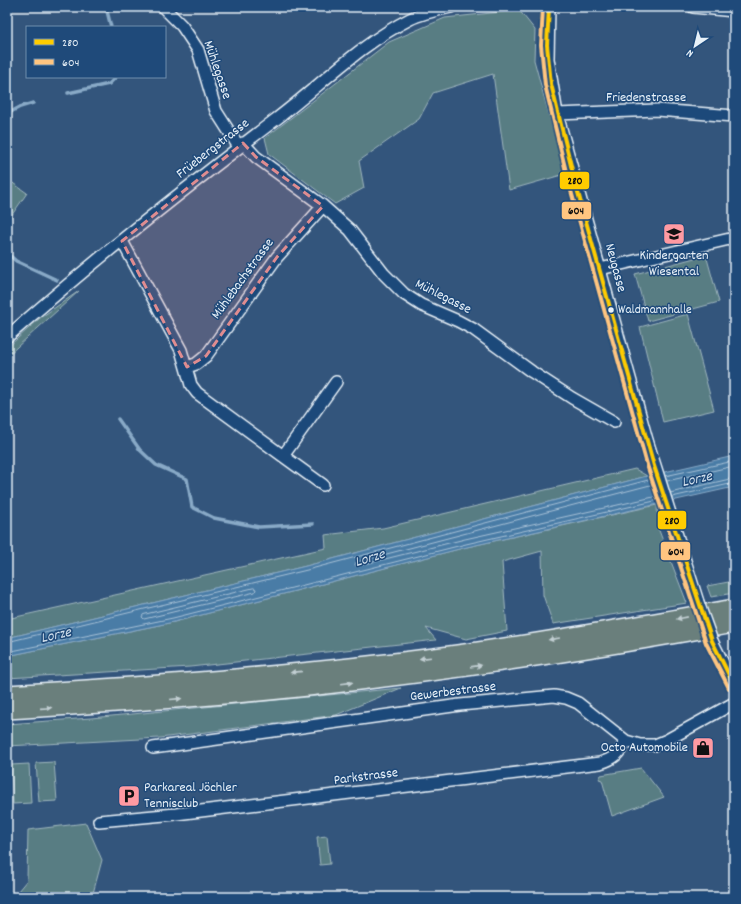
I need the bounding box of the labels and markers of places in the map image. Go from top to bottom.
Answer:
school or university icon: Kindergarten Wiesental [661,221,687,247]
place label: Kindergarten Wiesental [639,246,709,282]
place label: Waldmannhalle [618,301,692,320]
marker: Waldmannhalle [606,305,616,315]
shop icon: Octo Automobile [690,735,716,761]
place label: Octo Automobile [601,738,688,758]
place label: Parkareal Jöchler Tennisclub [144,778,238,814]
parking icon: Parkareal Jöchler Tennisclub [116,783,142,809]

